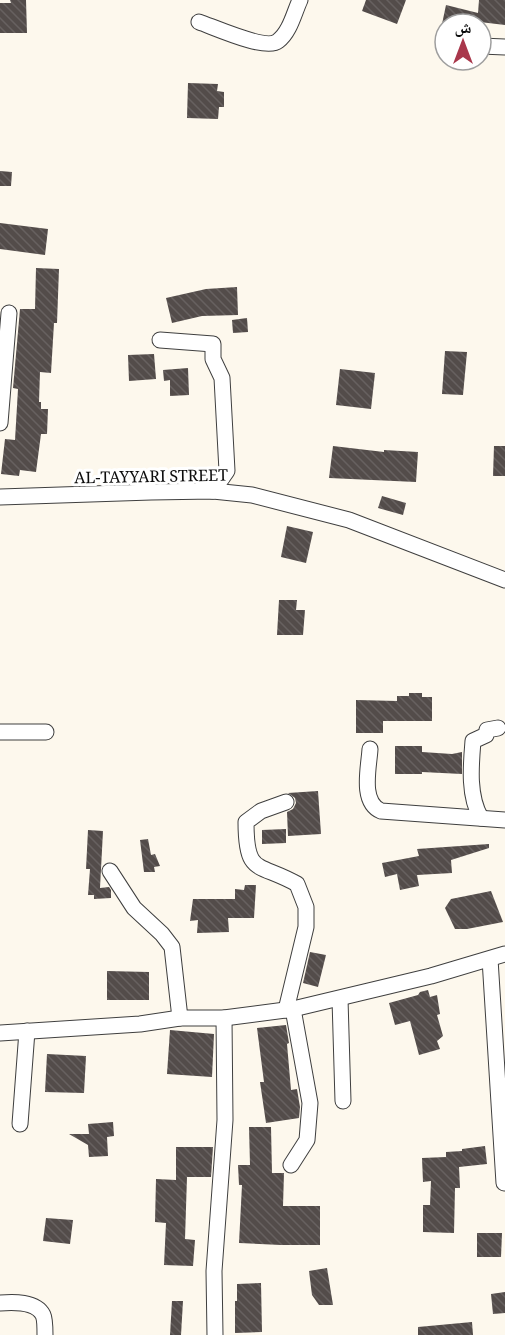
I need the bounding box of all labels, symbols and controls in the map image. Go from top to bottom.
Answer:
north arrow [433,12,493,72]
text: ش [455,16,472,43]
street label: AL-TAYYARI STREET [74,464,228,493]

